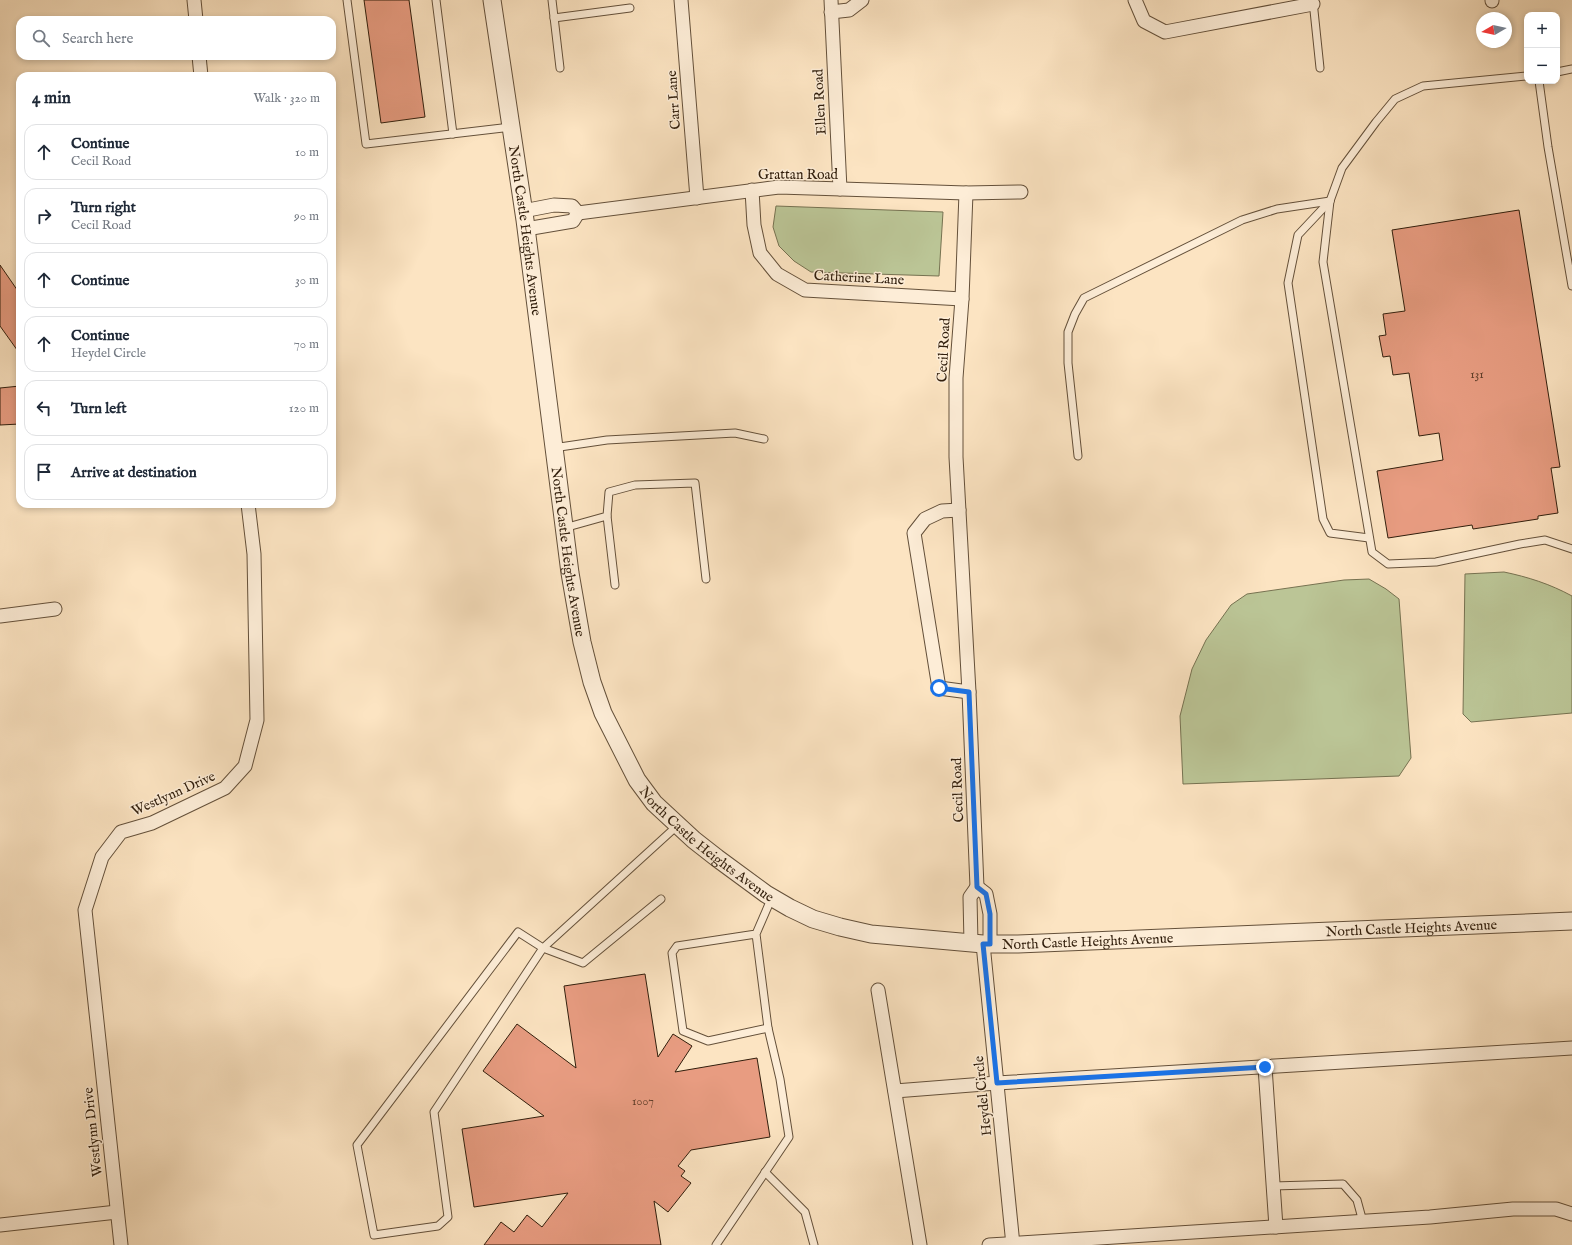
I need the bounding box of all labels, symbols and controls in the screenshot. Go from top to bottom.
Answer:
north arrow [1476,12,1512,48]
map controls [1524,12,1560,84]
button: + [1524,12,1560,48]
search box [16,16,336,60]
icon: search [30,27,52,49]
text: Search here [62,29,133,48]
button: − [1524,48,1560,84]
street label: Ellen Road [809,68,831,135]
street label: Carr Lane [663,69,685,130]
text: 4 min [32,88,71,109]
text: Walk · 320 m [254,90,320,107]
text: Continue [71,134,129,153]
icon: ahead [33,141,55,163]
text: 10 m [295,144,319,161]
street label: North Castle Heights Avenue [504,144,545,317]
text: Cecil Road [71,153,131,170]
street label: Grattan Road [758,166,839,184]
text: Turn right [71,198,136,217]
icon: right [33,205,55,227]
text: 90 m [294,208,319,225]
text: Cecil Road [71,217,131,234]
street label: Catherine Lane [813,267,905,289]
icon: ahead [33,269,55,291]
text: Continue [71,271,129,290]
text: 30 m [295,272,319,289]
street label: Cecil Road [933,317,955,383]
text: Continue [71,326,129,345]
icon: ahead [33,333,55,355]
text: 70 m [294,336,319,353]
text: Heydel Circle [71,345,146,362]
house number: 131 [1470,367,1484,382]
icon: left [33,397,55,419]
text: Turn left [71,399,127,418]
text: 120 m [289,400,319,417]
icon: arrive [33,461,55,483]
text: Arrive at destination [71,463,197,482]
street label: North Castle Heights Avenue [547,466,589,639]
route start [930,679,948,697]
street label: Cecil Road [948,757,968,823]
street label: Westlynn Drive [129,767,219,820]
street label: North Castle Heights Avenue [635,783,777,907]
street label: North Castle Heights Avenue [1325,916,1498,941]
street label: North Castle Heights Avenue [1002,930,1174,954]
street label: Heydel Circle [970,1054,996,1137]
route end [1256,1058,1274,1076]
street label: Westlynn Drive [79,1086,107,1178]
house number: 1007 [632,1094,654,1109]

